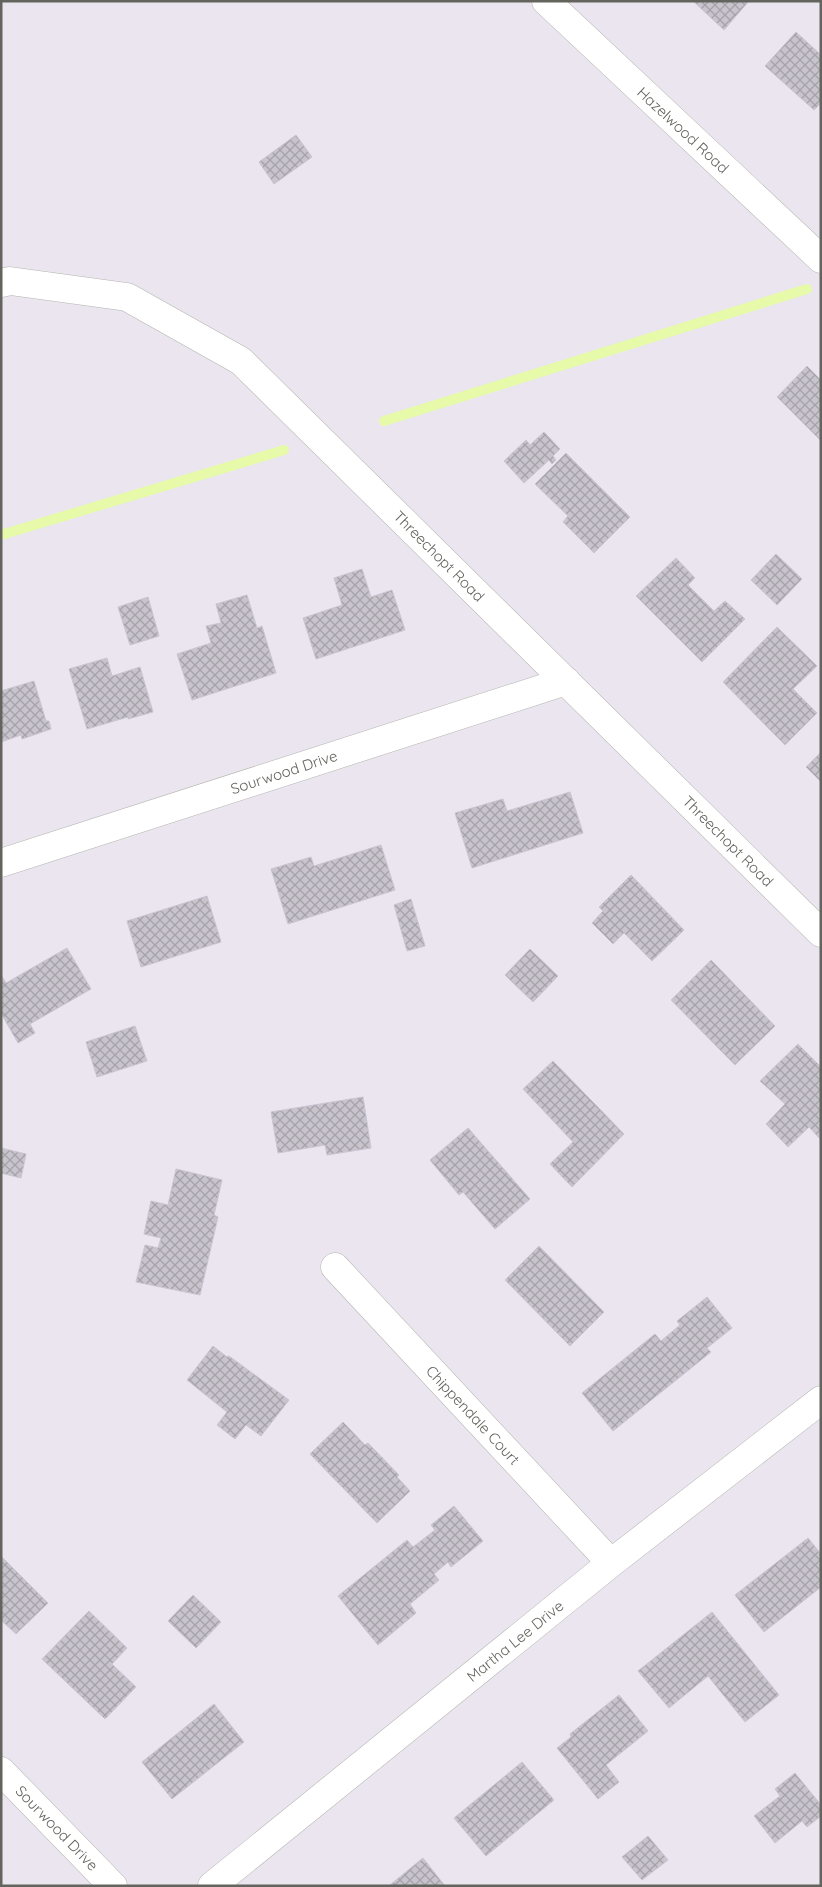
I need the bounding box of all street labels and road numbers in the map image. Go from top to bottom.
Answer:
street label: Hazelwood Road [633,83,733,177]
street label: Threechopt Road [390,507,488,605]
street label: Sourwood Drive [228,746,340,798]
street label: Threechopt Road [679,792,777,890]
street label: Chippendale Court [422,1361,524,1469]
street label: Martha Lee Drive [463,1596,567,1686]
street label: Sourwood Drive [12,1781,102,1875]

